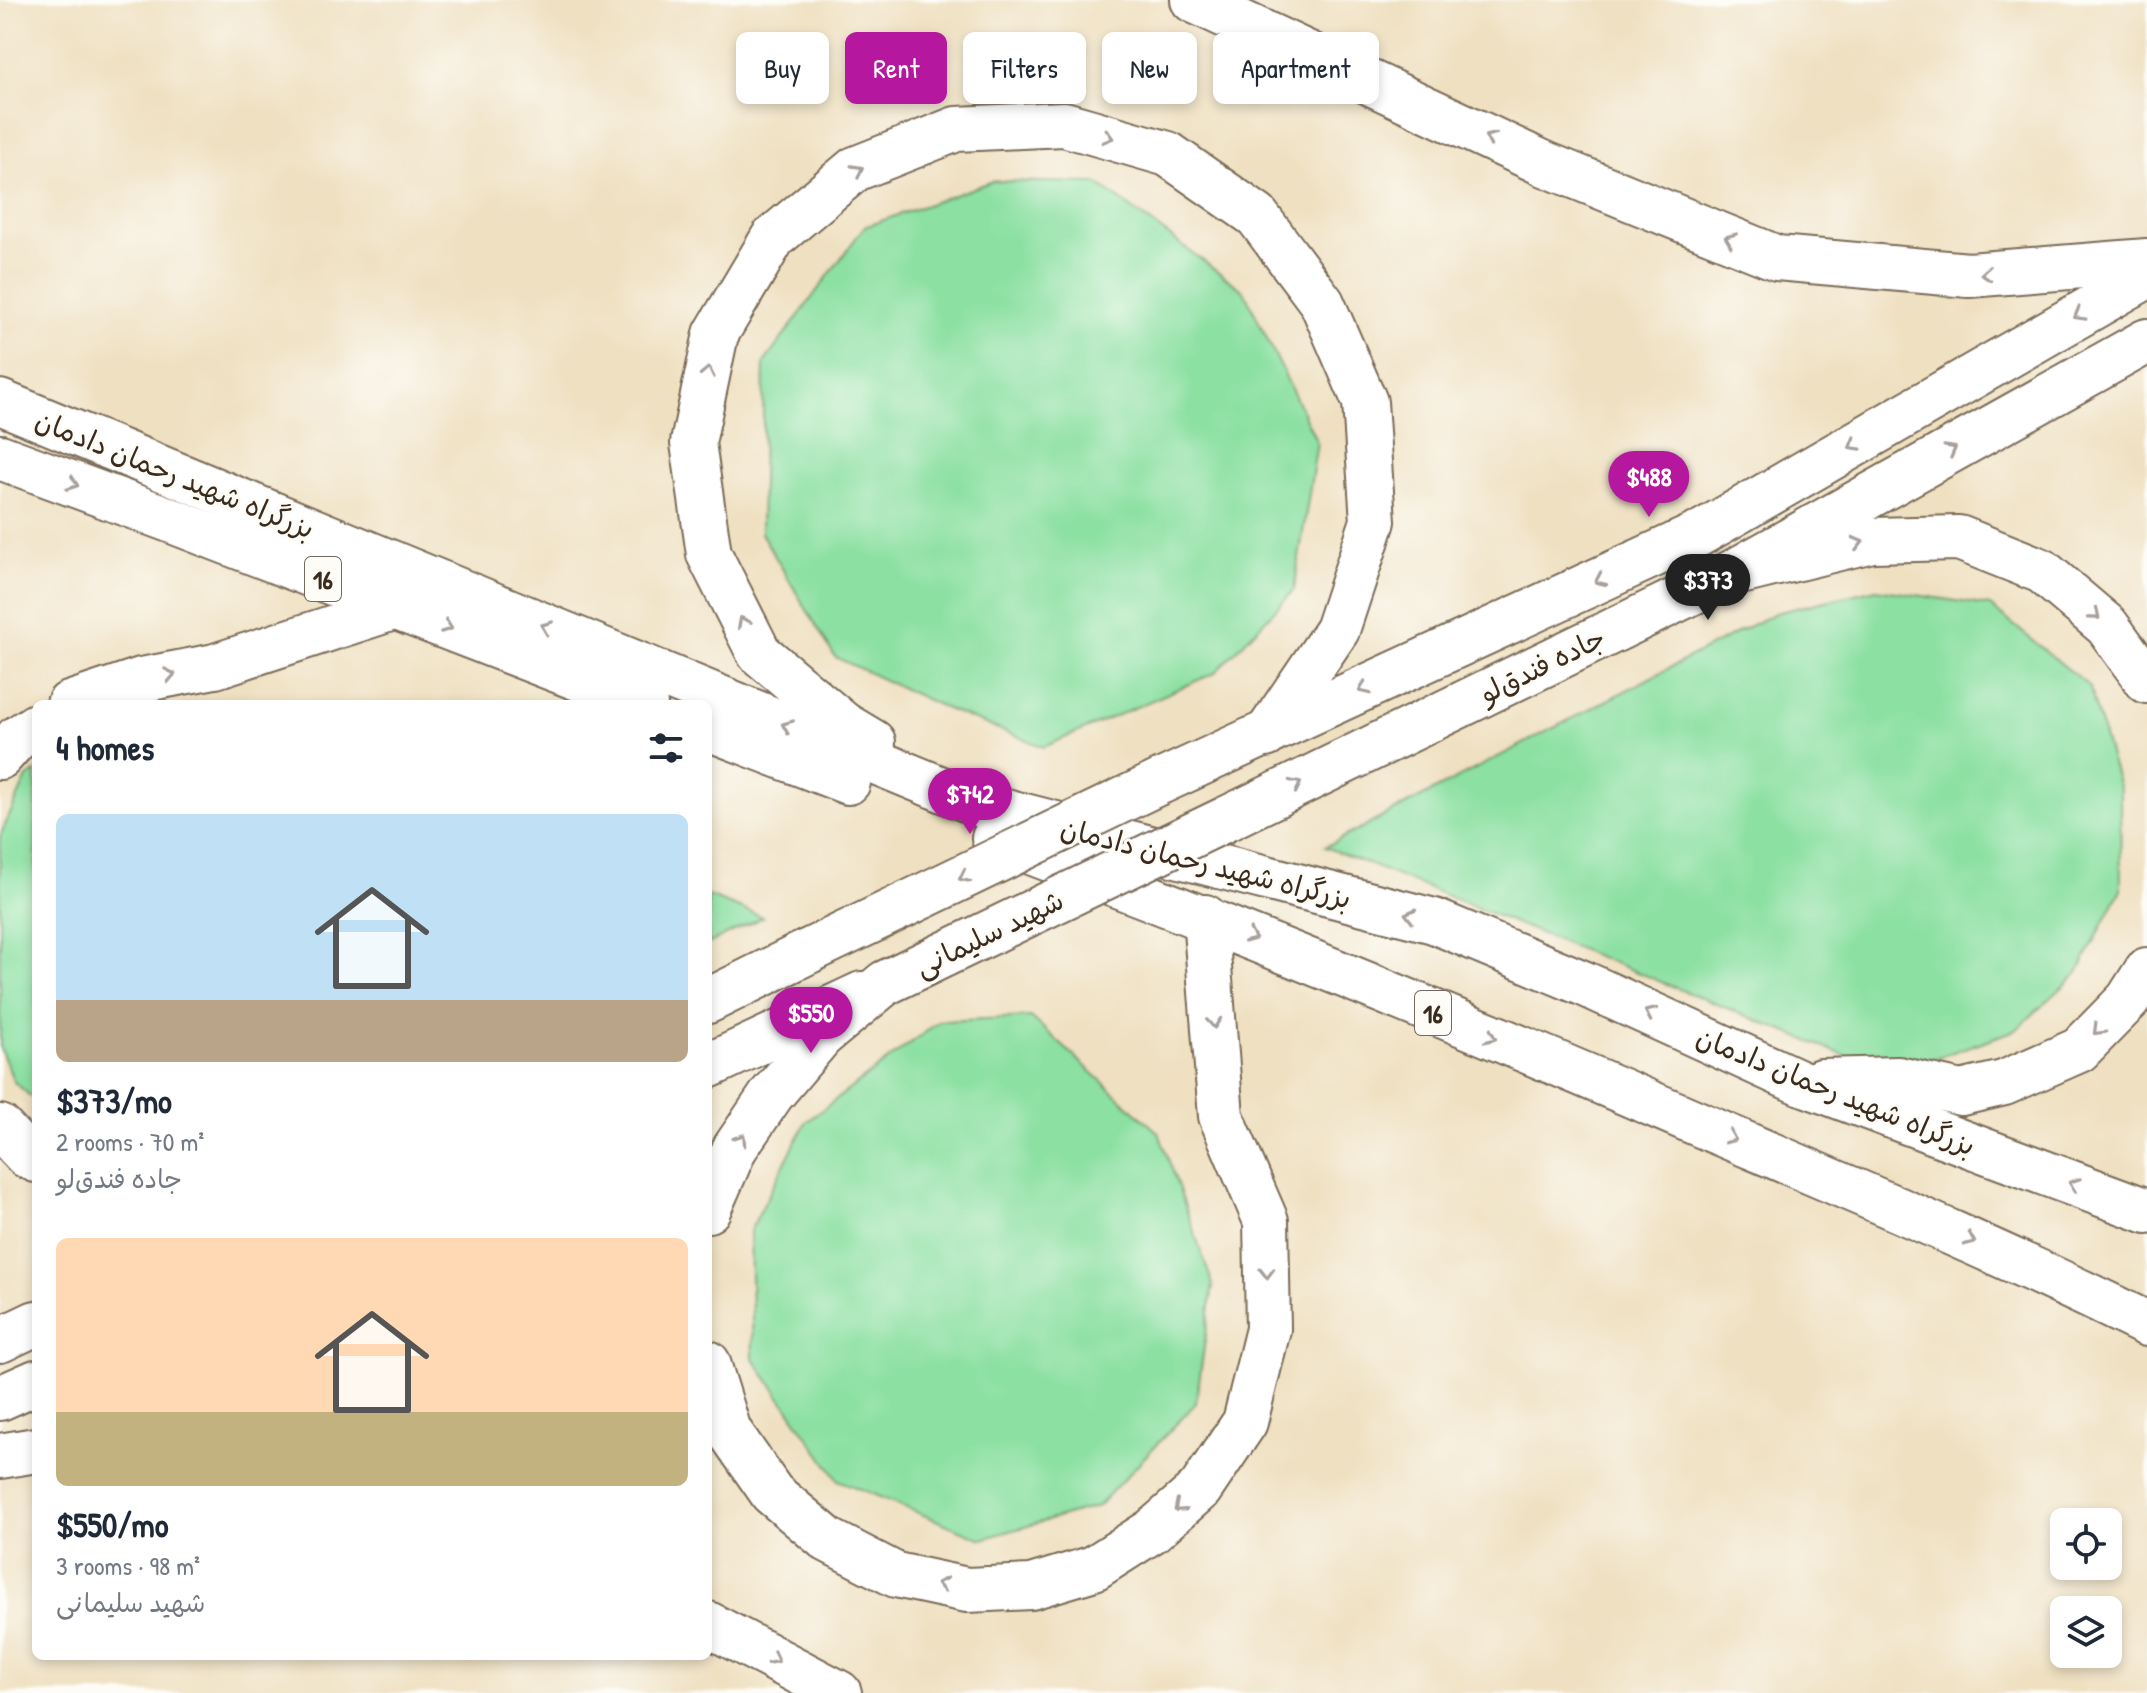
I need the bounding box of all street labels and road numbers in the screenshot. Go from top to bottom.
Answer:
street label: بزرگراه شهید رحمان دادمان [30,401,320,547]
road number: 16 [305,557,341,601]
street label: جاده فندق‌لو [1472,618,1611,712]
street label: بزرگراه شهید رحمان دادمان [1057,809,1355,917]
street label: شهید سلیمانی [908,881,1070,985]
road number: 16 [1415,991,1451,1035]
street label: بزرگراه شهید رحمان دادمان [1691,1018,1981,1164]

